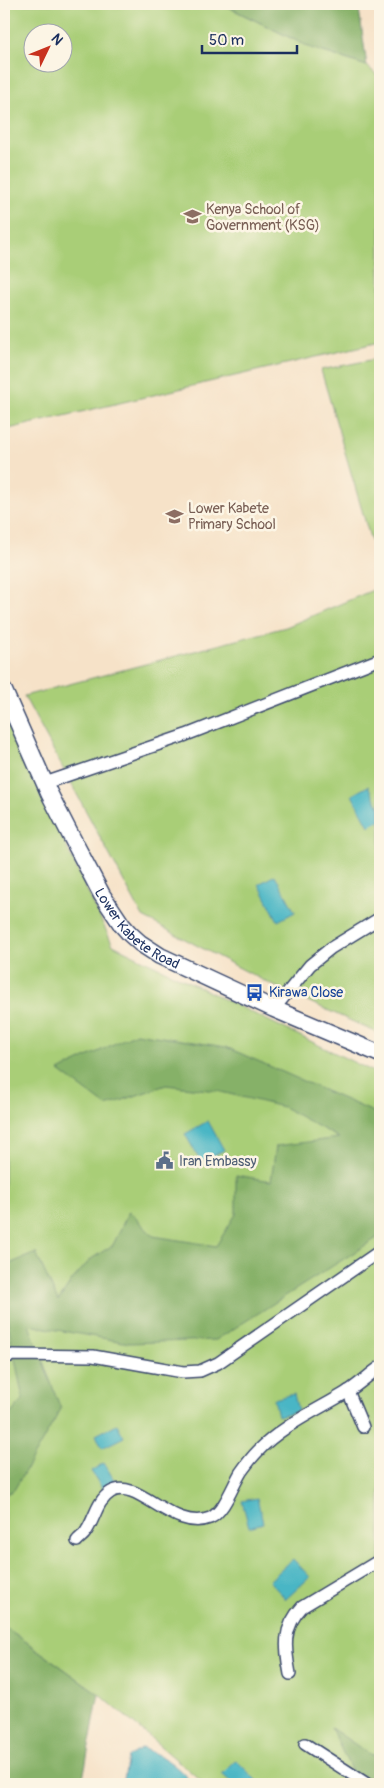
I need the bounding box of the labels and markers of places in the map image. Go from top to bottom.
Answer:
place label: Kenya School of Government (KSG) [206,201,320,234]
school or university icon: Kenya School of Government (KSG) [182,207,202,227]
place label: Lower Kabete Primary School [188,500,276,533]
school or university icon: Lower Kabete Primary School [164,506,184,526]
bus stop icon: Kirawa Close [245,982,265,1002]
place label: Kirawa Close [269,984,343,1001]
public building icon: Iran Embassy [155,1151,175,1171]
place label: Iran Embassy [179,1153,257,1170]

